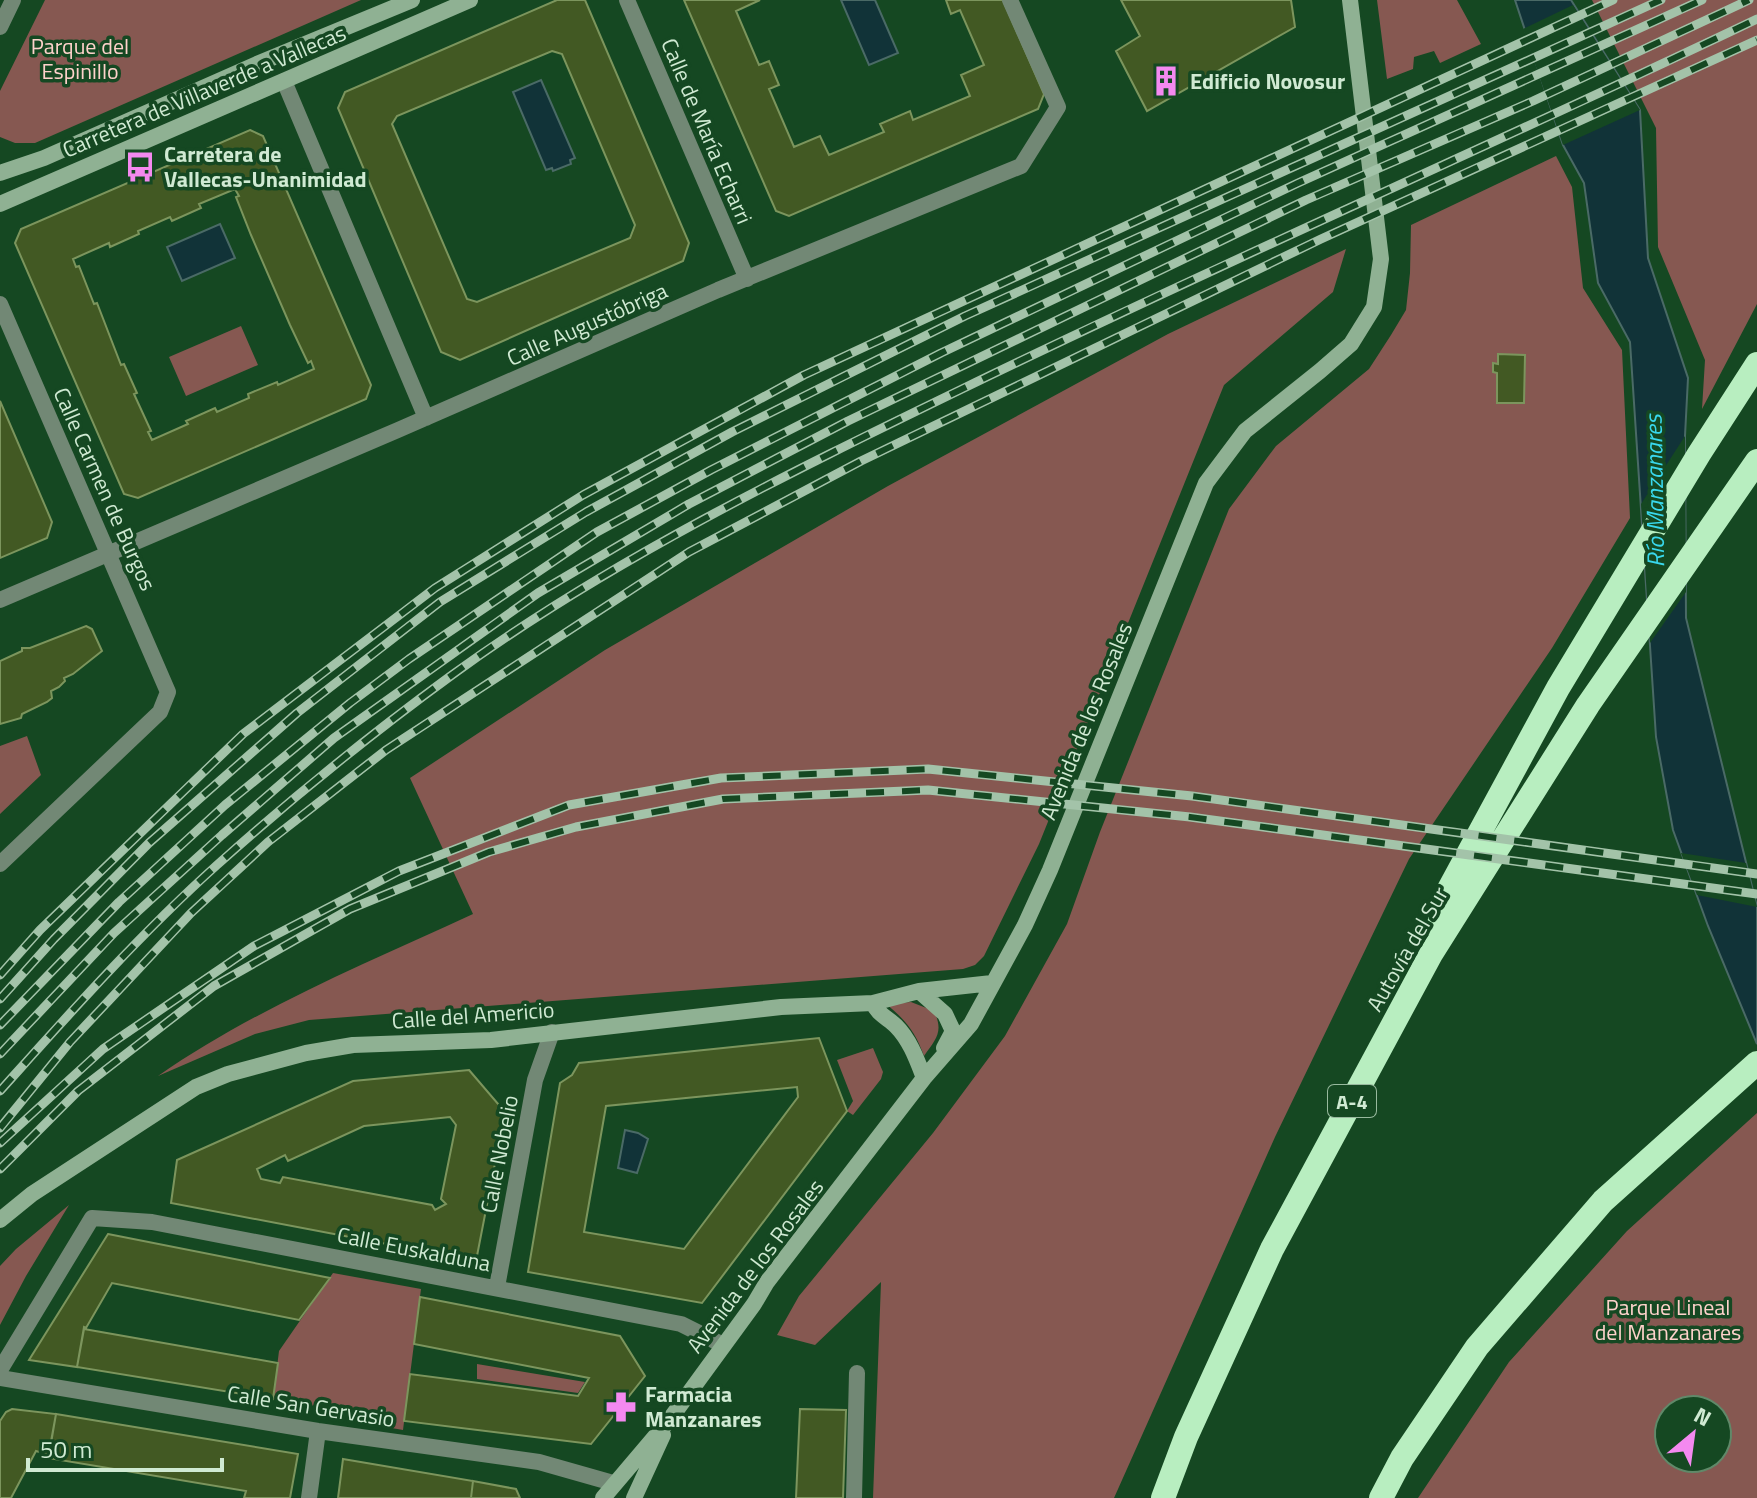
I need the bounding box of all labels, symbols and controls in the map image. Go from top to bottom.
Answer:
street label: Carretera de Villaverde a Vallecas [57,16,351,166]
park label: Parque del Espinillo [31,29,129,88]
street label: Calle de María Echarri [652,33,762,229]
building icon: Edificio Novosur [1149,64,1183,98]
place label: Edificio Novosur [1190,64,1345,98]
place label: Carretera de Vallecas-Unanimidad [164,137,367,196]
bus stop icon: Carretera de Vallecas-Unanimidad [123,150,157,184]
street label: Calle Augustóbriga [501,273,673,375]
street label: Calle Carmen de Burgos [45,382,165,596]
water label: Río Manzanares [1635,413,1673,568]
street label: Avenida de los Rosales [1031,617,1141,825]
street label: Autovía del Sur [1358,880,1457,1018]
street label: Calle del Americio [391,992,555,1038]
road number: A-4 [1328,1085,1376,1117]
street label: Calle Nobelio [471,1092,527,1216]
street label: Avenida de los Rosales [678,1172,832,1360]
street label: Calle Euskalduna [334,1217,494,1281]
park label: Parque Lineal del Manzanares [1595,1290,1741,1349]
street label: Calle San Gervasio [225,1376,397,1436]
place label: Farmacia Manzanares [645,1377,762,1436]
pharmacy icon: Farmacia Manzanares [604,1390,638,1424]
north arrow [1653,1394,1733,1474]
text: N [1688,1398,1718,1435]
scale bar [28,1422,222,1472]
text: 50 m [40,1431,92,1467]

